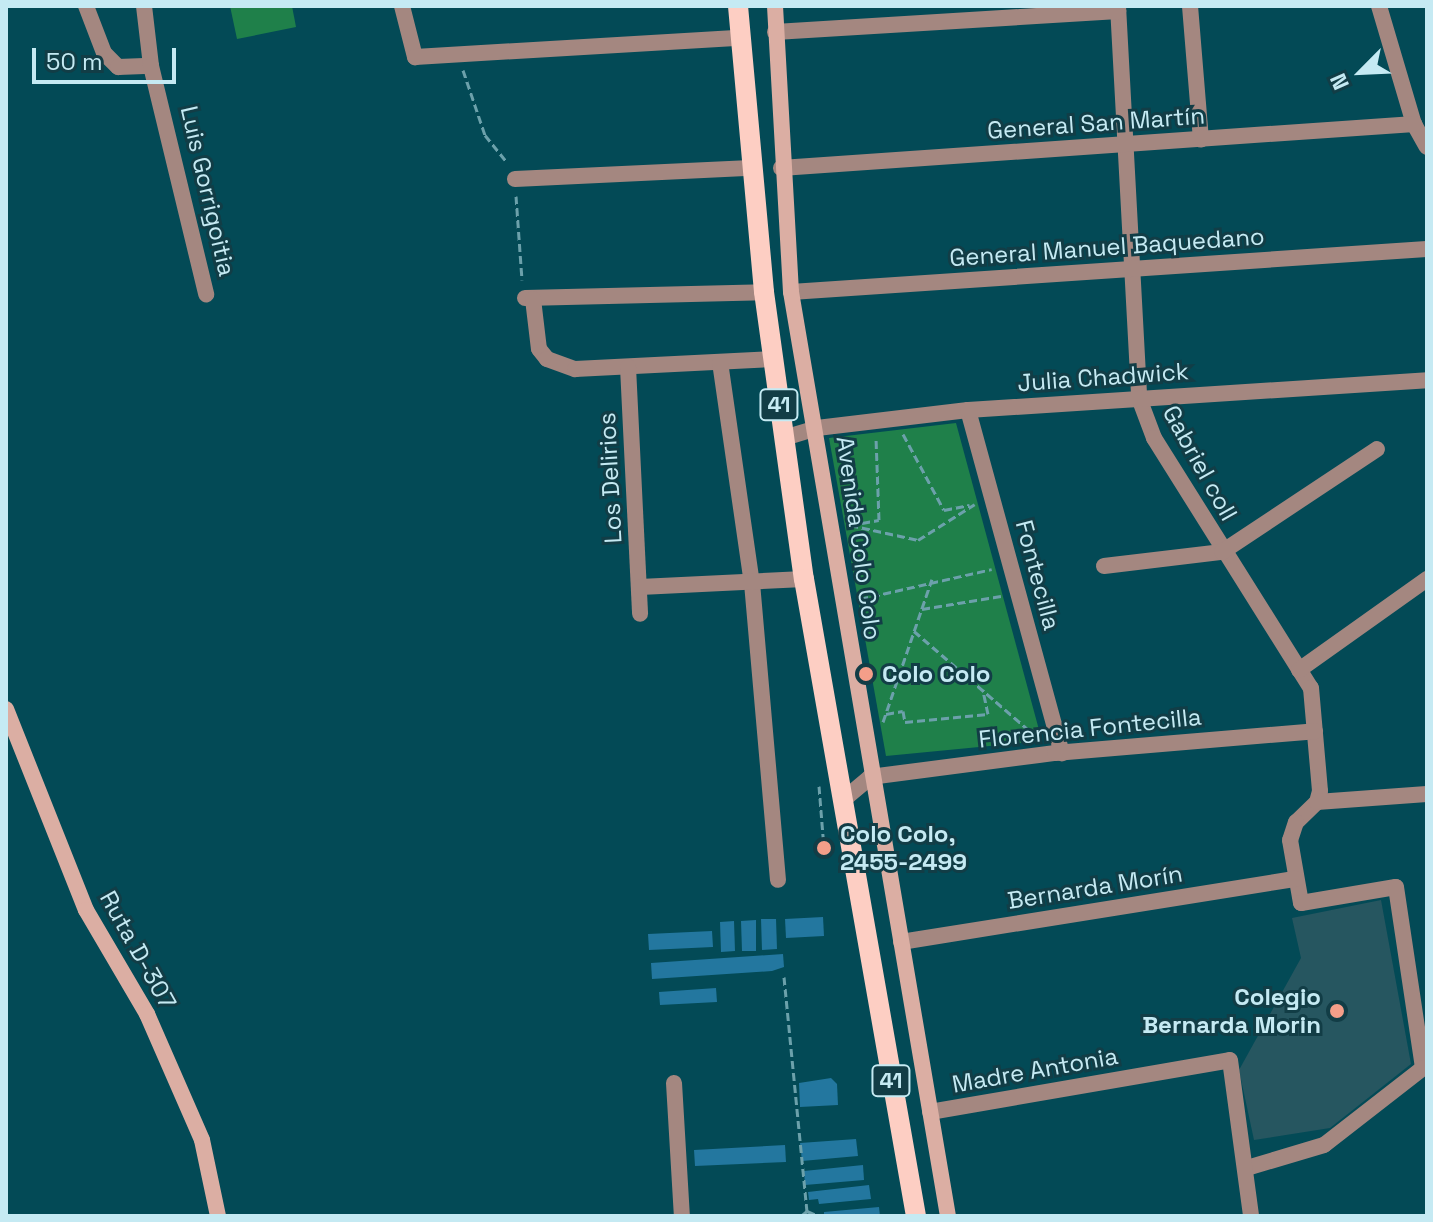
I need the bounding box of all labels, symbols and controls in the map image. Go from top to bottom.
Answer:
scale bar [36,32,180,82]
north arrow [1321,32,1401,112]
text: 50 m [46,46,103,77]
text: N [1323,69,1355,94]
street label: General San Martín [986,101,1206,145]
street label: Luis Gorrigoitia [174,103,242,279]
street label: General Manuel Baquedano [948,222,1266,272]
street label: Julia Chadwick [1016,357,1190,397]
road number: 41 [759,387,799,423]
street label: Gabriel coll [1157,400,1243,526]
street label: Los Delirios [592,412,628,544]
street label: Avenida Colo Colo [830,434,888,642]
street label: Fontecilla [1010,517,1066,633]
place label: Colo Colo [882,660,991,688]
marker: Colo Colo [857,665,875,683]
street label: Florencia Fontecilla [977,702,1203,754]
place label: Colo Colo, 2455-2499 [840,820,967,876]
marker: Colo Colo, 2455-2499 [815,839,833,857]
street label: Bernarda Morín [1005,859,1185,915]
street label: Ruta D-307 [94,886,182,1014]
place label: Colegio Bernarda Morin [1142,983,1321,1039]
marker: Colegio Bernarda Morin [1328,1002,1346,1020]
street label: Madre Antonia [950,1041,1120,1099]
road number: 41 [871,1063,911,1099]

